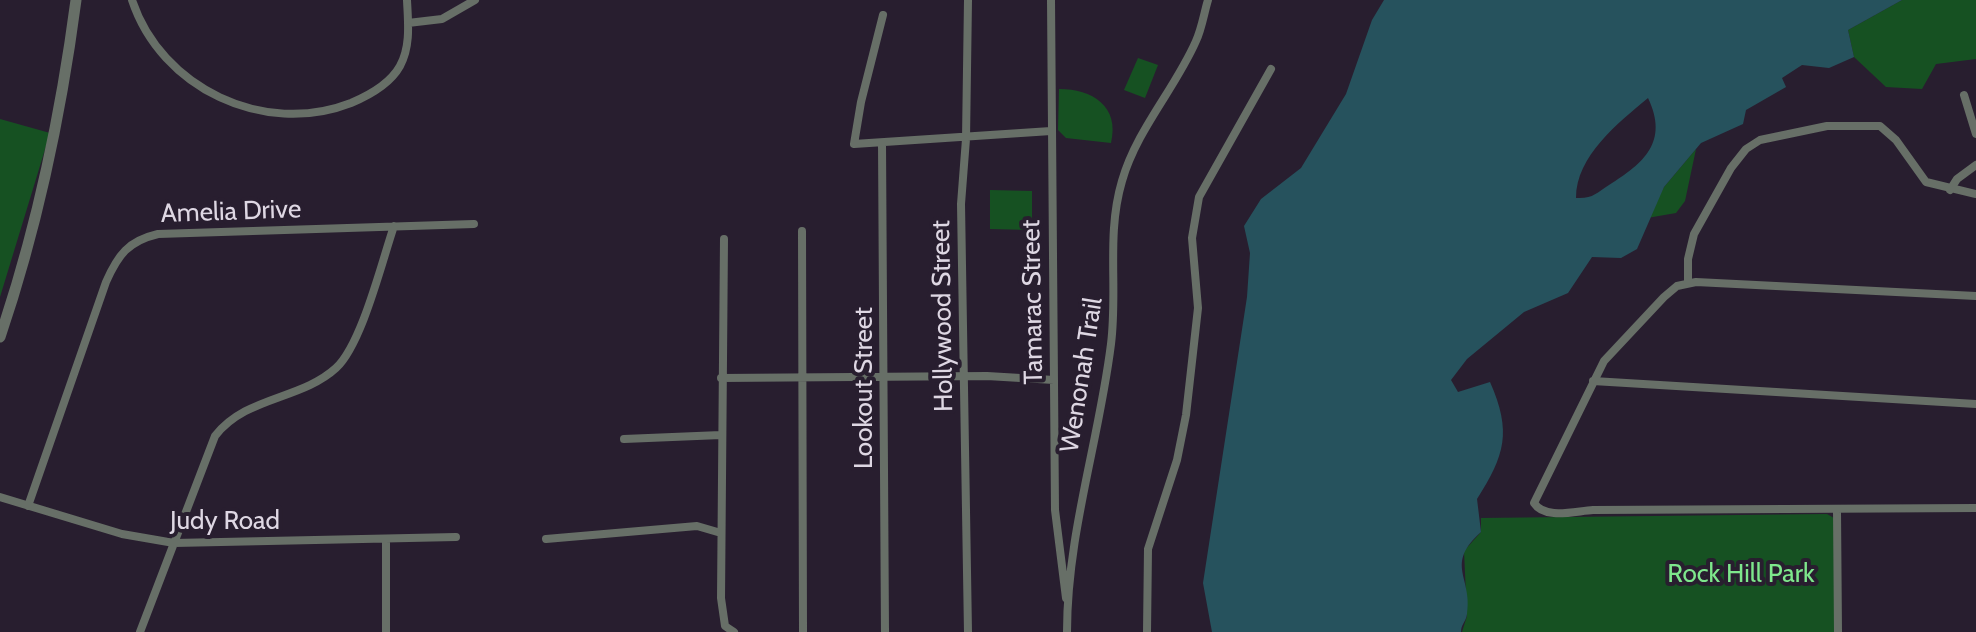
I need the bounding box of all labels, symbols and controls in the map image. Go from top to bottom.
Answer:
street label: Amelia Drive [160,194,302,230]
street label: Tamarac Street [1016,219,1050,385]
street label: Hollywood Street [926,220,960,412]
street label: Wenonah Trail [1054,295,1110,455]
street label: Lookout Street [848,307,880,469]
street label: Judy Road [170,505,280,537]
park label: Rock Hill Park [1667,558,1815,590]

